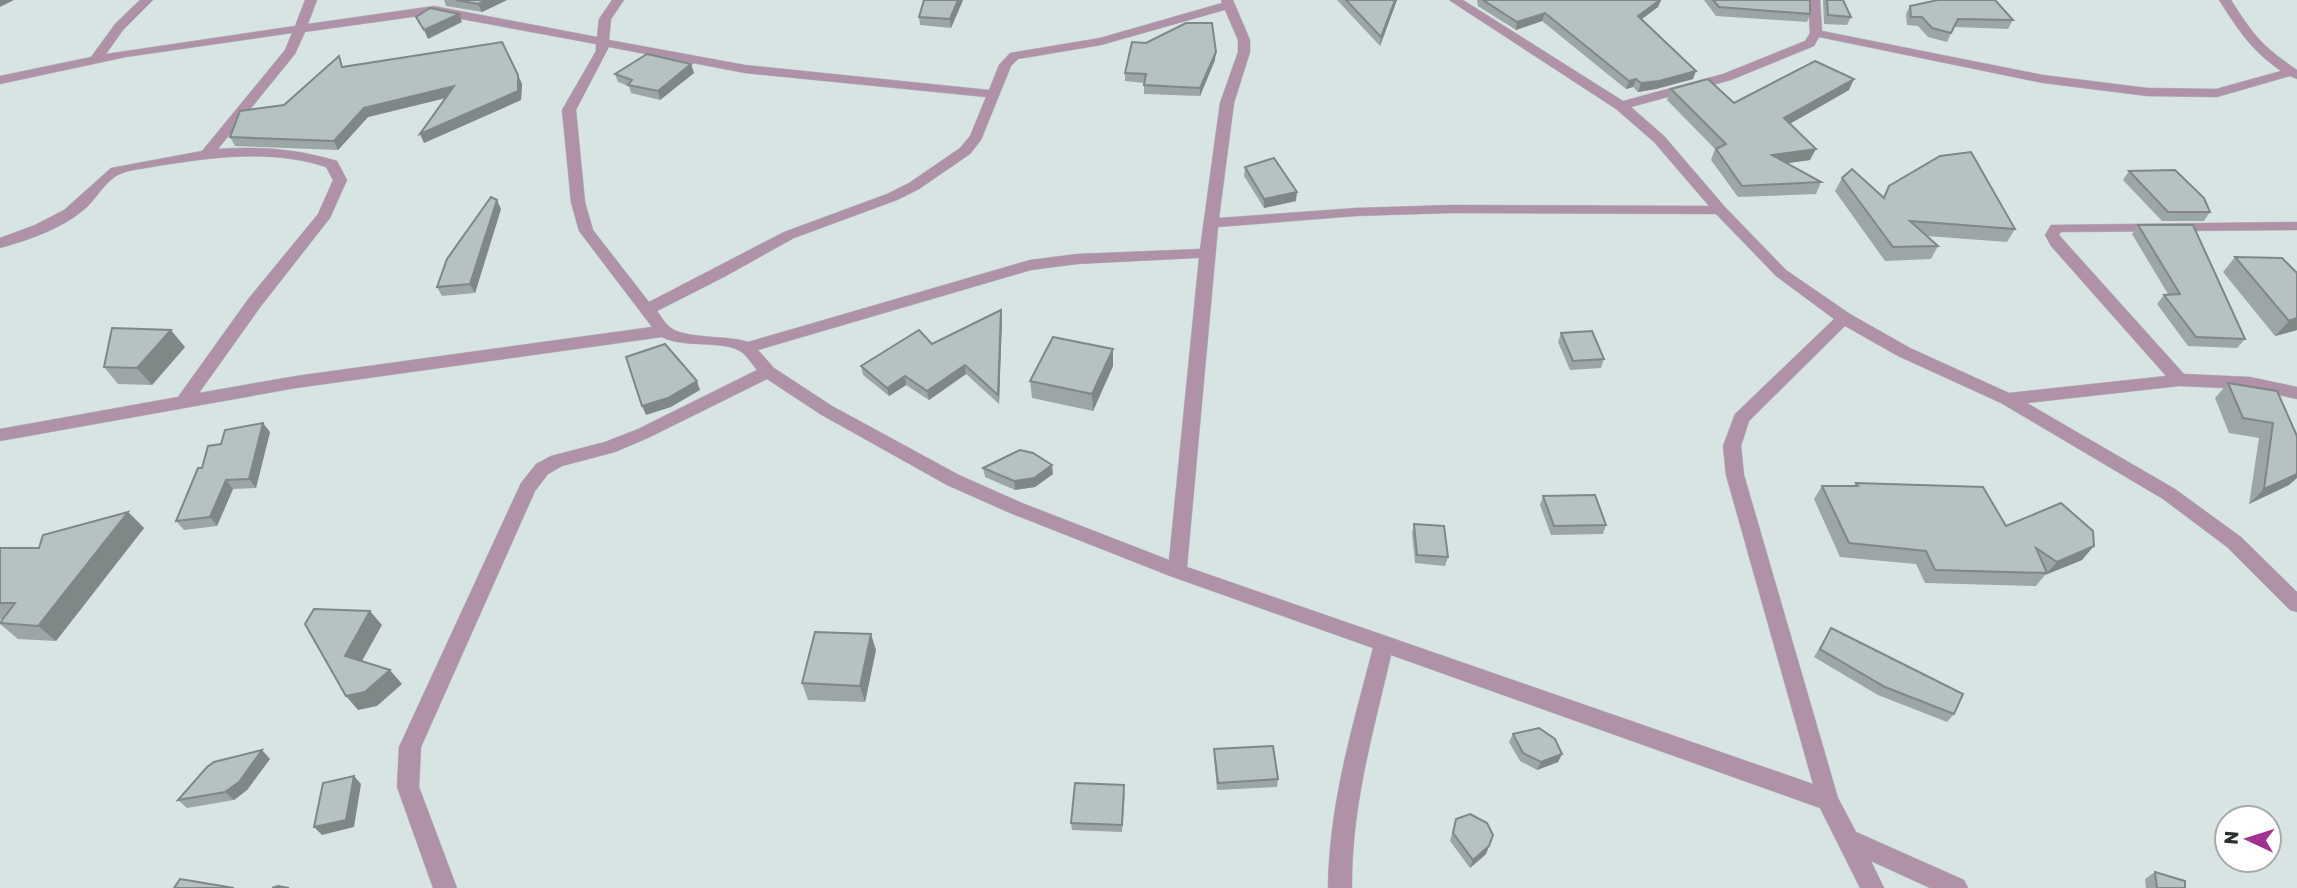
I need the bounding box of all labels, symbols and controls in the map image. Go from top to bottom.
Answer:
north arrow [2213,804,2283,874]
text: N [2220,830,2243,845]

